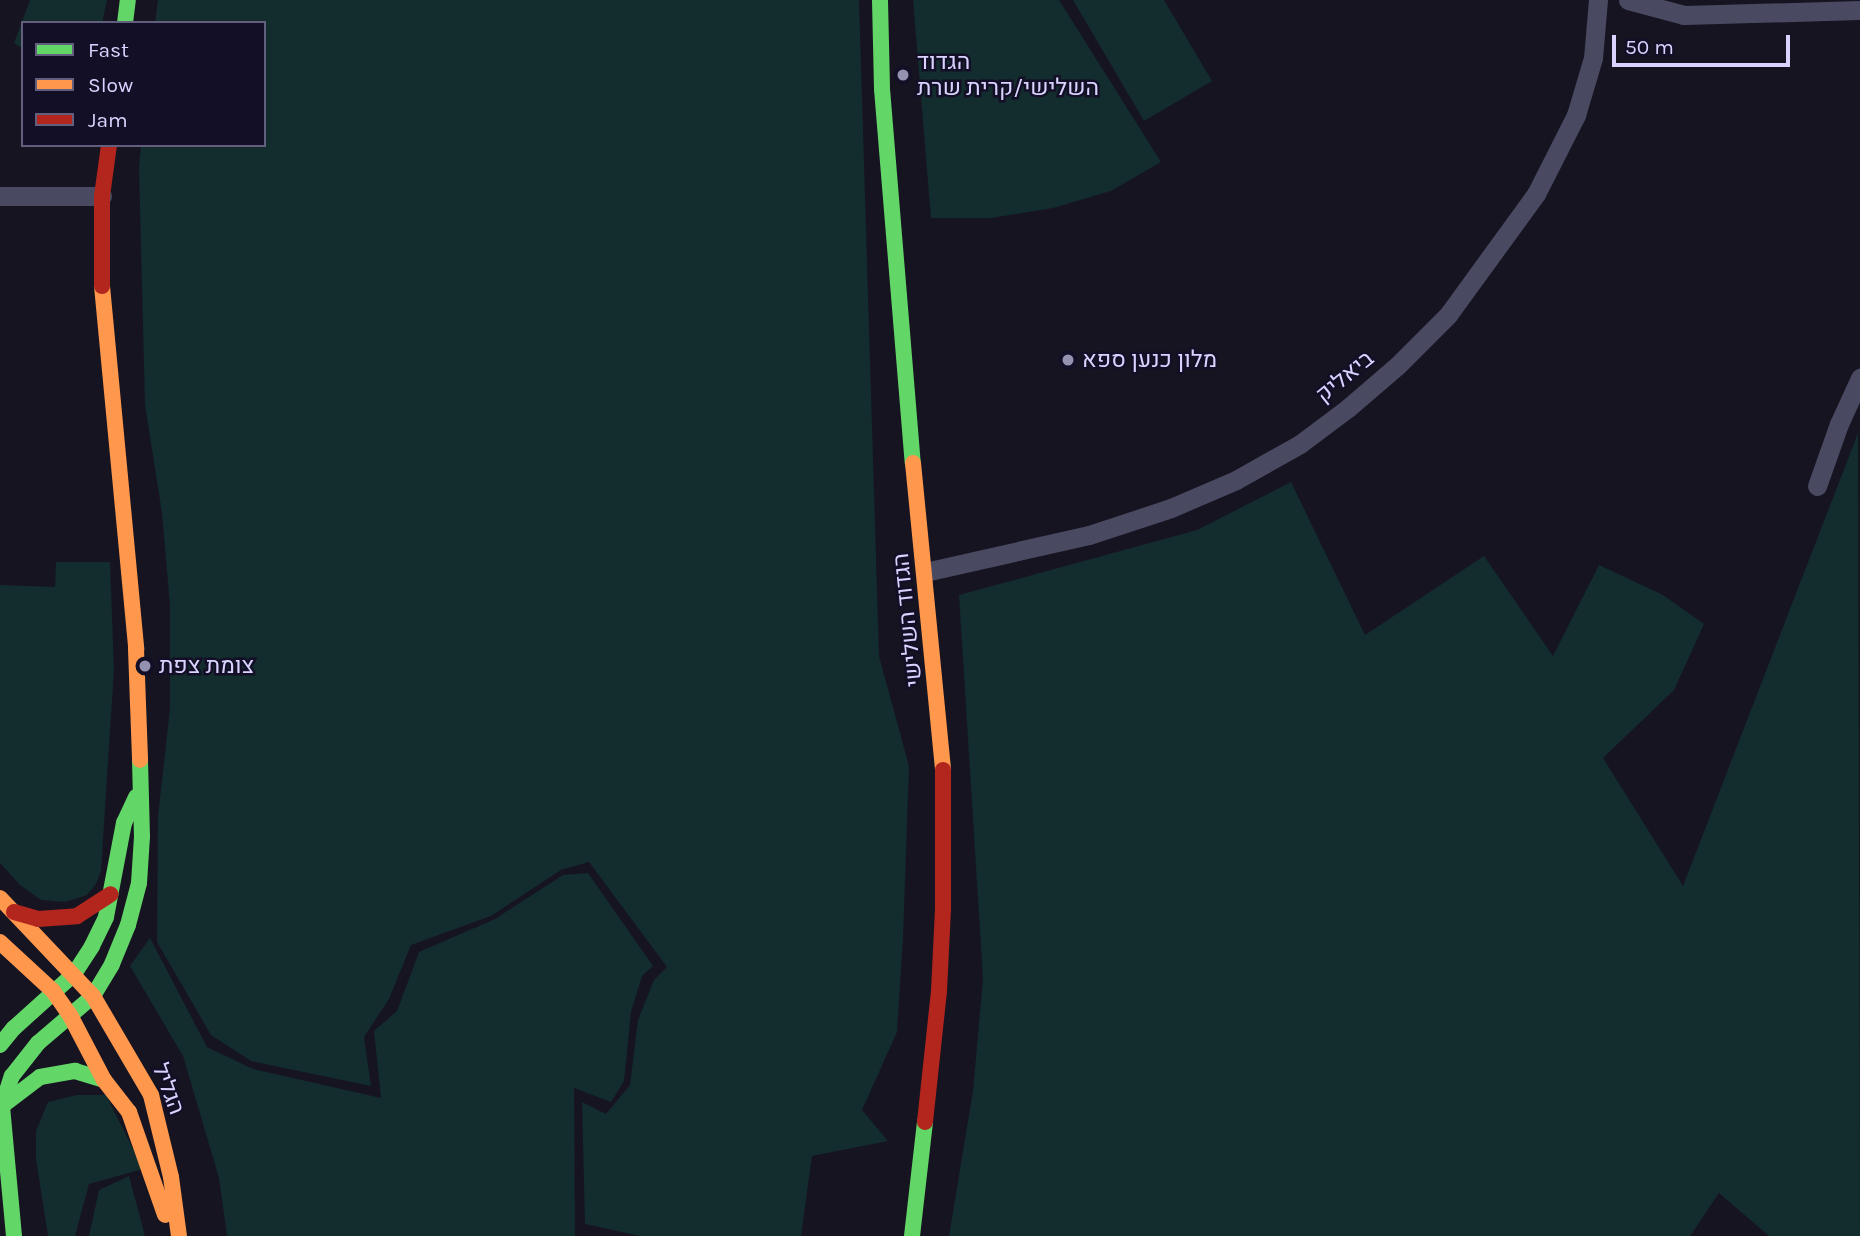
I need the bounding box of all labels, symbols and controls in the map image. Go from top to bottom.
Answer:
legend [21,21,266,147]
scale bar [1615,21,1794,65]
text: 50 m [1625,35,1674,59]
text: Fast [88,38,129,62]
place label: הגדוד השלישי/קרית שרת [917,48,1099,102]
marker: הגדוד השלישי/קרית שרת [895,67,911,83]
text: Slow [88,73,133,97]
text: Jam [88,108,128,132]
street label: ביאליק [1310,345,1380,409]
place label: מלון כנען ספא [1082,346,1217,374]
marker: מלון כנען ספא [1060,352,1076,368]
street label: הגדוד השלישי [887,552,929,688]
place label: צומת צפת [159,652,254,680]
marker: צומת צפת [137,658,153,674]
street label: הגליל [146,1059,190,1119]

